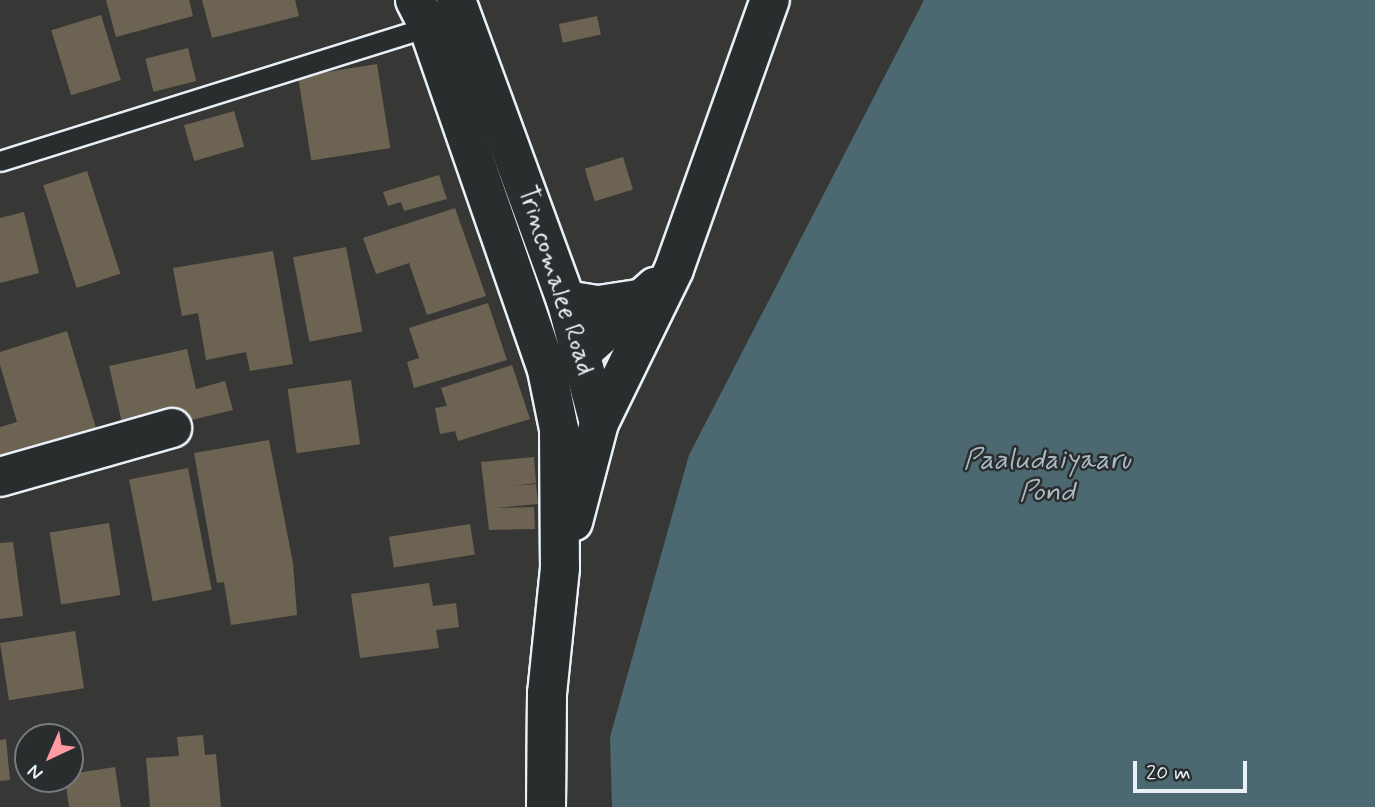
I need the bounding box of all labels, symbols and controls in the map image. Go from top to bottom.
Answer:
street label: Trincomalee Road [510,182,600,380]
water label: Paaludaiyaaru Pond [964,444,1130,510]
north arrow [14,723,84,793]
scale bar [1137,748,1251,792]
text: N [22,759,49,785]
text: 20 m [1146,759,1191,787]

